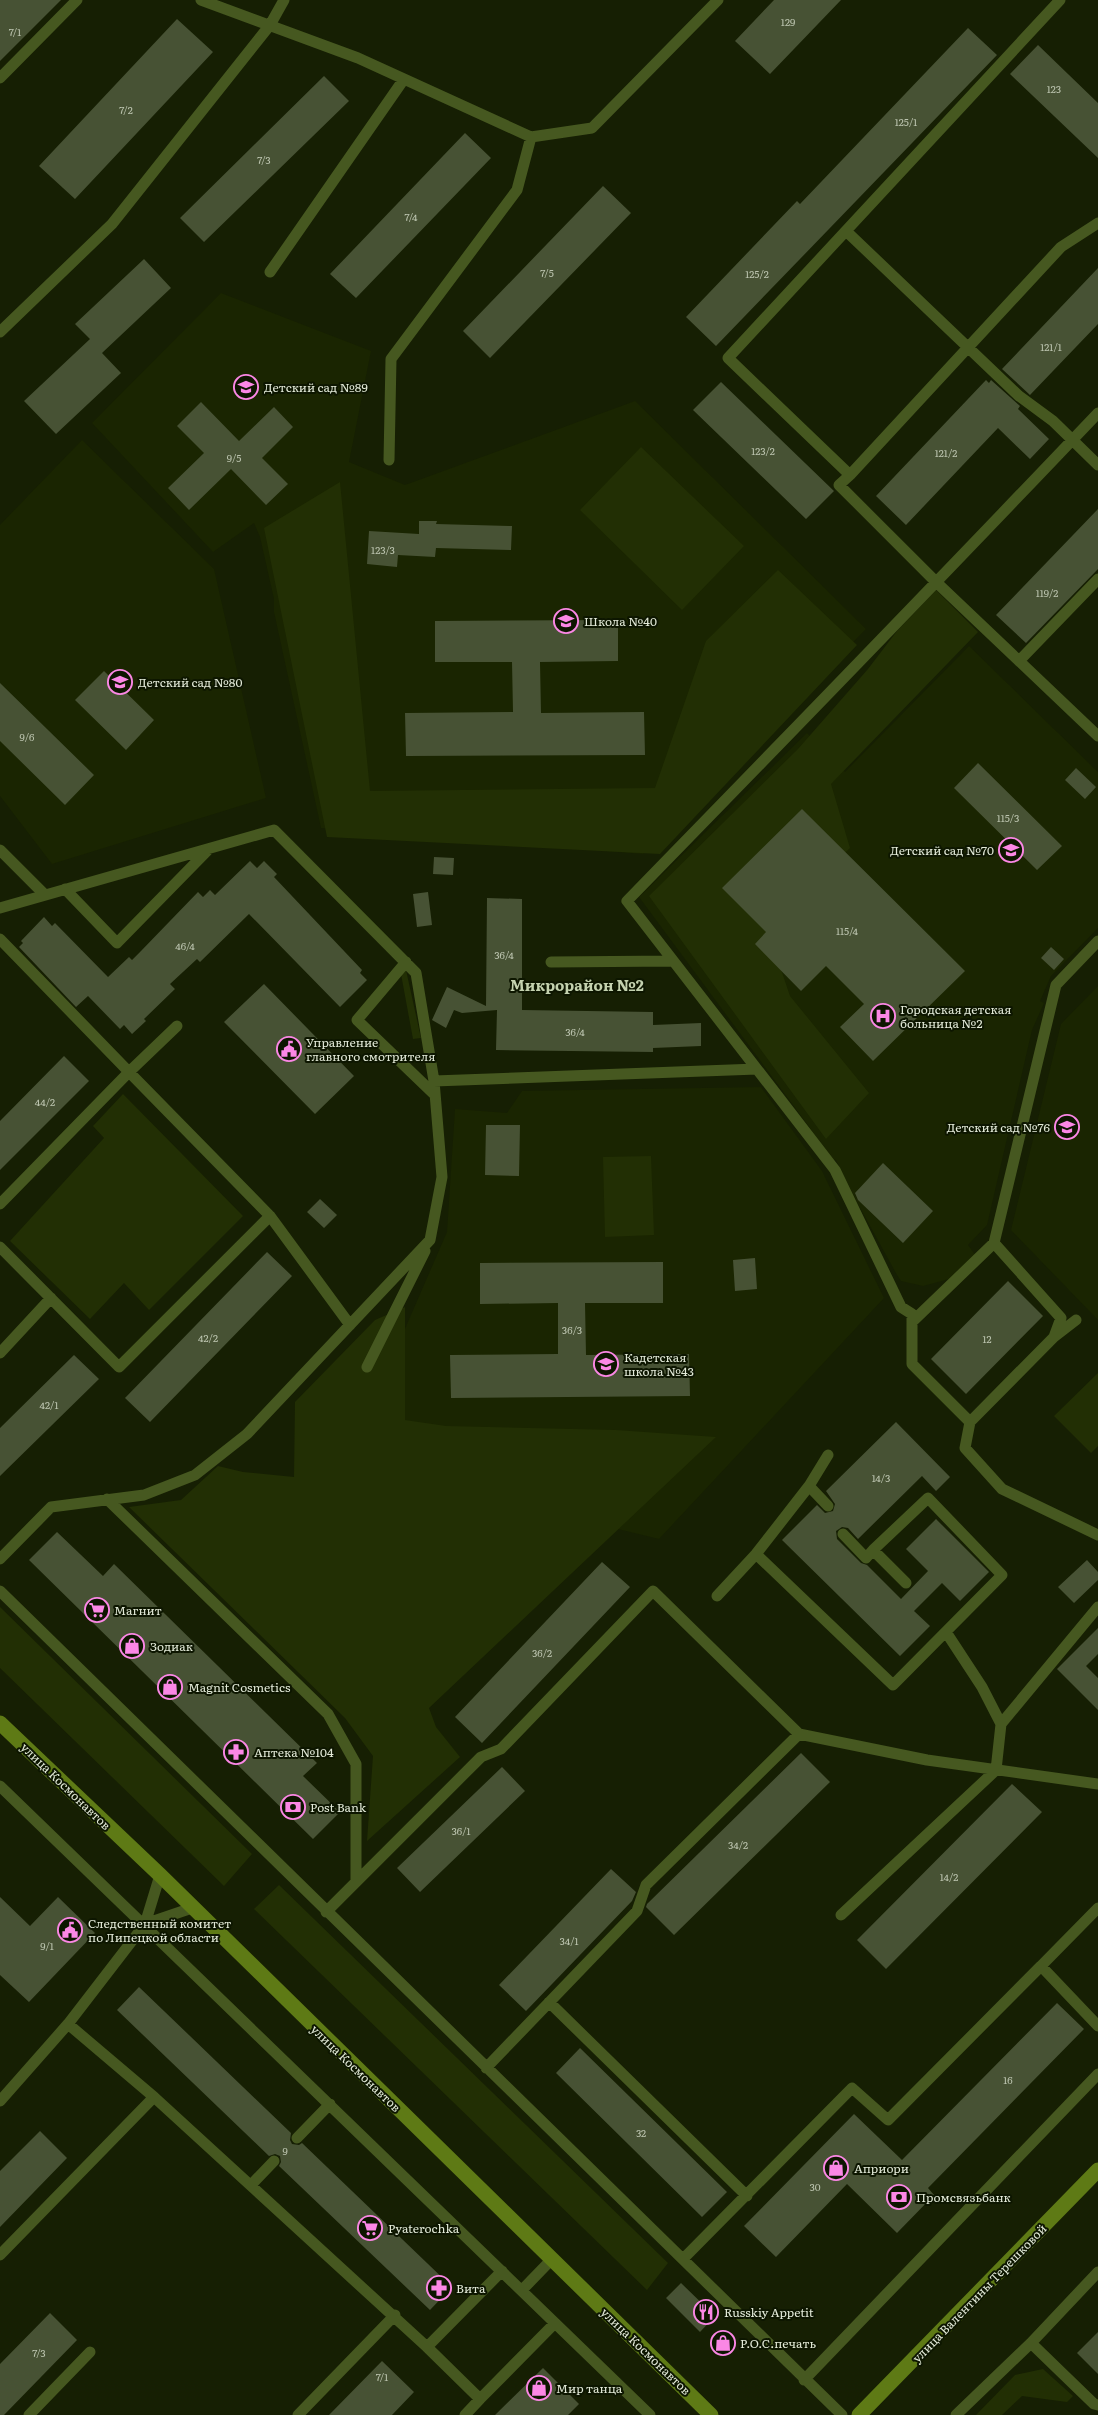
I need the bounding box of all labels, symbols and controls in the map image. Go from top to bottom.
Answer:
house number: 129 [781,14,795,29]
house number: 7/1 [9,24,21,39]
house number: 123 [1047,81,1061,96]
house number: 7/2 [119,102,133,117]
house number: 125/1 [895,114,917,129]
house number: 7/3 [257,152,271,167]
house number: 7/4 [405,209,418,224]
house number: 7/5 [540,265,554,280]
house number: 125/2 [745,266,769,281]
house number: 121/1 [1040,339,1062,354]
school or university icon: Детский сад №89 [233,374,259,400]
place label: Детский сад №89 [264,378,368,396]
house number: 123/2 [751,443,775,458]
house number: 121/2 [935,445,957,460]
house number: 9/5 [227,450,241,465]
house number: 123/3 [371,542,395,557]
house number: 119/2 [1036,585,1058,600]
school or university icon: Школа №40 [553,608,579,634]
place label: Школа №40 [584,612,657,630]
school or university icon: Детский сад №80 [107,669,133,695]
place label: Детский сад №80 [138,673,242,691]
house number: 9/6 [20,729,35,744]
house number: 115/3 [997,810,1019,825]
school or university icon: Детский сад №70 [998,837,1024,863]
place label: Детский сад №70 [890,841,994,859]
house number: 115/4 [836,923,858,938]
house number: 46/4 [175,938,195,953]
house number: 36/4 [494,947,514,962]
district label: Микрорайон №2 [510,973,644,996]
place label: Городская детская больница №2 [900,1000,1011,1032]
hospital icon: Городская детская больница №2 [870,1003,896,1029]
house number: 36/4 [565,1024,585,1039]
place label: Управление главного смотрителя [306,1033,435,1065]
public building icon: Управление главного смотрителя [276,1036,302,1062]
house number: 44/2 [35,1094,55,1109]
school or university icon: Детский сад №76 [1054,1114,1080,1140]
place label: Детский сад №76 [947,1118,1051,1136]
house number: 36/3 [562,1322,582,1337]
house number: 42/2 [198,1330,218,1345]
house number: 12 [982,1331,992,1346]
place label: Кадетская школа №43 [624,1348,694,1380]
school or university icon: Кадетская школа №43 [593,1351,619,1377]
house number: 42/1 [40,1397,58,1412]
house number: 14/3 [872,1470,890,1485]
supermarket icon: Магнит [84,1597,110,1623]
place label: Магнит [114,1601,162,1619]
shop icon: Зодиак [119,1633,145,1659]
place label: Зодиак [150,1637,193,1655]
house number: 36/2 [532,1645,552,1660]
shop icon: Magnit Cosmetics [157,1674,183,1700]
place label: Magnit Cosmetics [188,1678,291,1696]
street label: улица Космонавтов [17,1738,115,1834]
pharmacy icon: Аптека №104 [223,1739,249,1765]
place label: Аптека №104 [254,1743,334,1761]
bank icon: Post Bank [280,1794,306,1820]
place label: Post Bank [310,1798,367,1816]
house number: 36/1 [451,1823,471,1838]
house number: 34/2 [728,1837,748,1852]
house number: 14/2 [940,1869,958,1884]
place label: Следственный комитет по Липецкой области [88,1914,231,1946]
public building icon: Следственный комитет по Липецкой области [57,1917,83,1943]
house number: 34/1 [559,1933,579,1948]
house number: 9/1 [40,1938,54,1953]
street label: улица Космонавтов [307,2020,405,2116]
house number: 16 [1003,2072,1013,2087]
house number: 32 [636,2125,646,2140]
house number: 9 [282,2143,288,2158]
shop icon: Априори [823,2155,849,2181]
place label: Априори [854,2159,909,2177]
house number: 30 [809,2179,821,2194]
bank icon: Промсвязьбанк [886,2184,912,2210]
place label: Промсвязьбанк [916,2188,1011,2206]
supermarket icon: Pyaterochka [357,2215,383,2241]
place label: Pyaterochka [388,2219,460,2237]
street label: улица Валентины Терешковой [908,2220,1050,2366]
pharmacy icon: Вита [426,2275,452,2301]
place label: Вита [456,2279,486,2297]
restaurant icon: Russkiy Appetit [693,2299,719,2325]
street label: улица Космонавтов [597,2303,695,2399]
place label: Russkiy Appetit [724,2303,814,2321]
shop icon: Р.О.С.печать [710,2330,736,2356]
place label: Р.О.С.печать [740,2334,816,2352]
house number: 7/3 [32,2345,46,2360]
house number: 7/1 [376,2369,388,2384]
shop icon: Мир танца [526,2375,552,2401]
place label: Мир танца [556,2379,623,2397]

